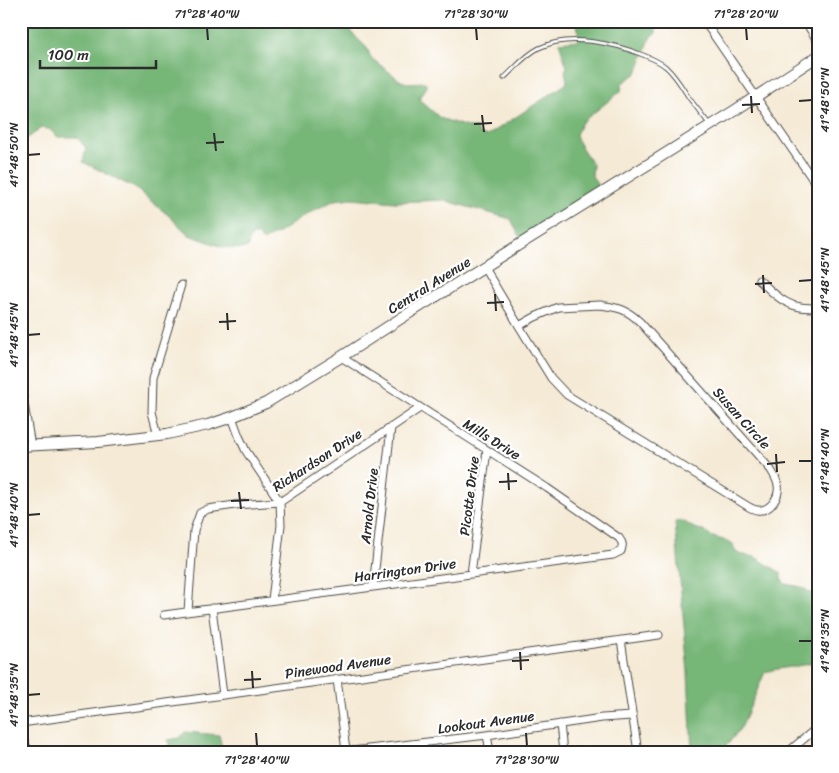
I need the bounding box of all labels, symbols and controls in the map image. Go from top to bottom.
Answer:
text: 71°28'40"W [174,3,240,25]
text: 71°28'30"W [444,3,509,25]
text: 71°28'20"W [714,3,779,25]
scale bar [40,38,156,70]
text: 100 m [48,42,89,68]
text: 41°48'50"N [814,67,836,133]
text: 41°48'50"N [3,122,25,188]
text: 41°48'45"N [814,247,836,313]
street label: Central Avenue [382,250,476,321]
text: 41°48'45"N [3,302,25,368]
street label: Susan Circle [706,381,777,455]
street label: Mills Drive [458,412,526,467]
street label: Richardson Drive [267,422,367,499]
text: 41°48'40"N [814,428,836,494]
street label: Picotte Drive [452,455,487,537]
street label: Arnold Drive [353,467,386,546]
text: 41°48'40"N [3,482,25,548]
street label: Harrington Drive [352,551,458,590]
text: 41°48'35"N [814,608,836,673]
street label: Pinewood Avenue [283,647,393,686]
text: 41°48'35"N [3,662,25,727]
street label: Lookout Avenue [436,703,536,742]
text: 71°28'40"W [224,749,290,771]
text: 71°28'30"W [495,749,560,771]

